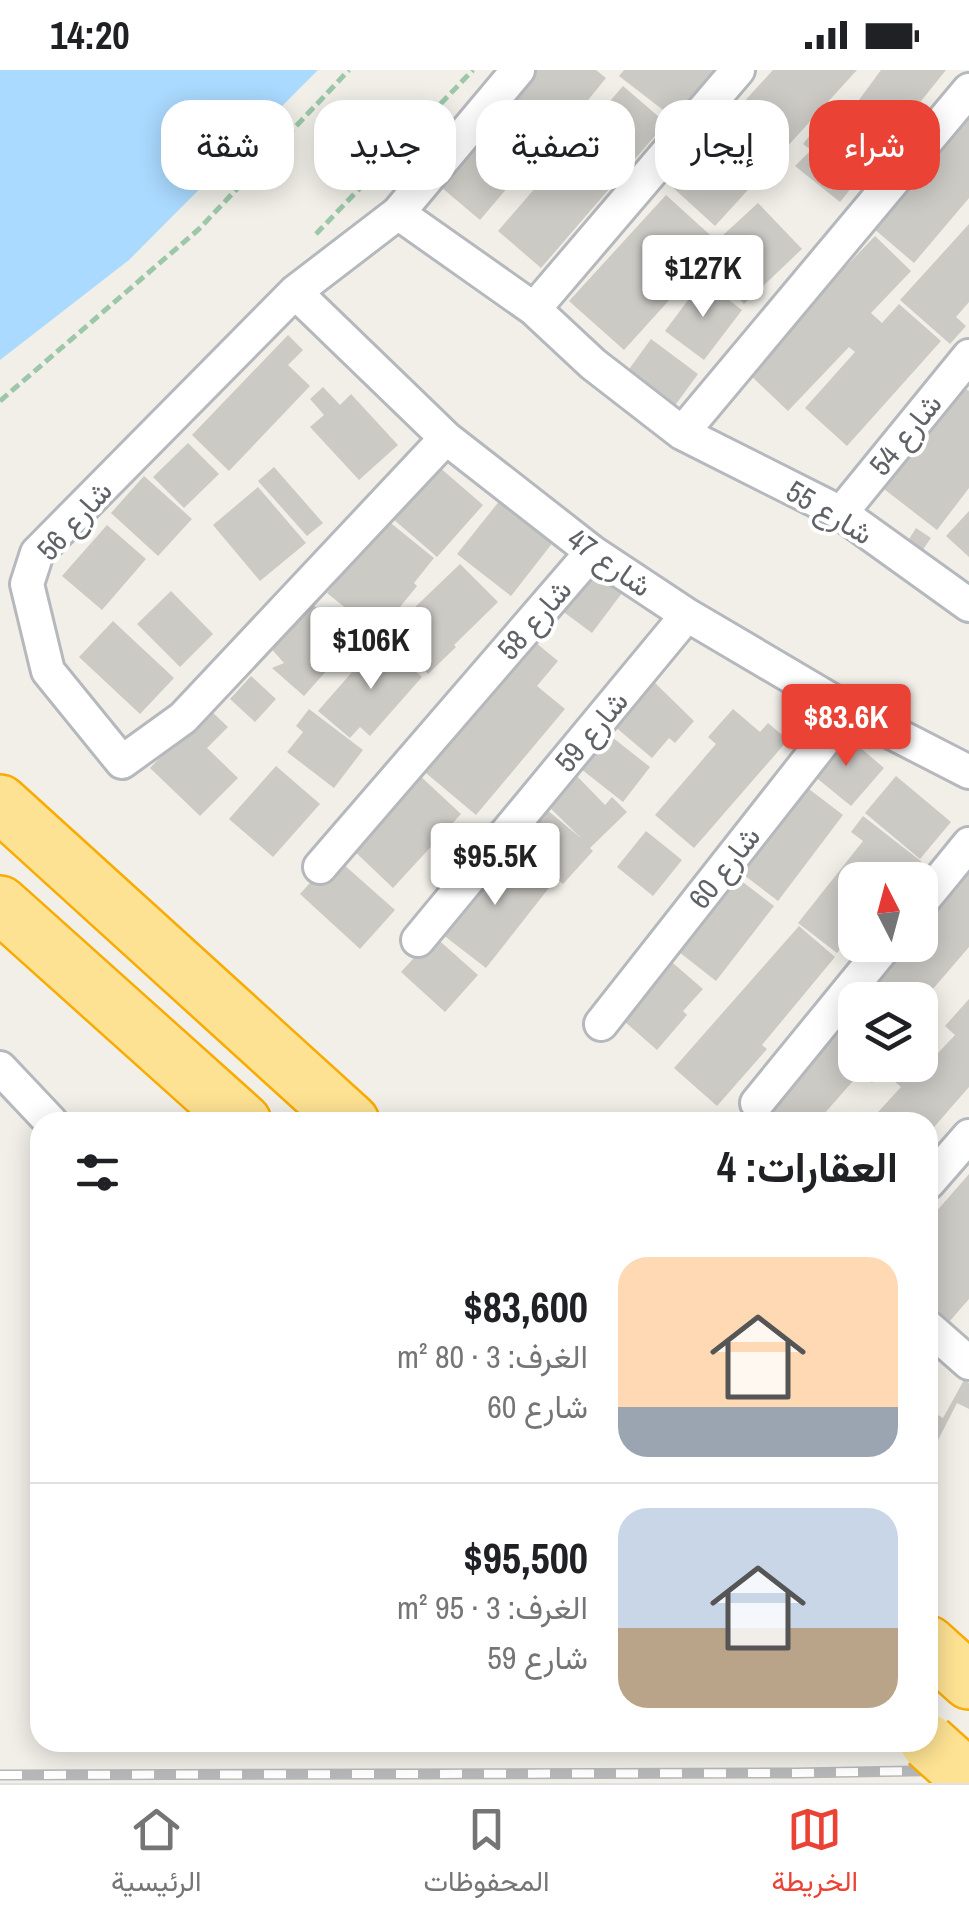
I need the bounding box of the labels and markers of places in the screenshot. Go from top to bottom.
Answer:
pin: $127K [633,235,773,320]
pin: $106K [301,607,441,692]
pin: $83.6K [765,684,927,769]
pin: $95.5K [414,823,576,908]

